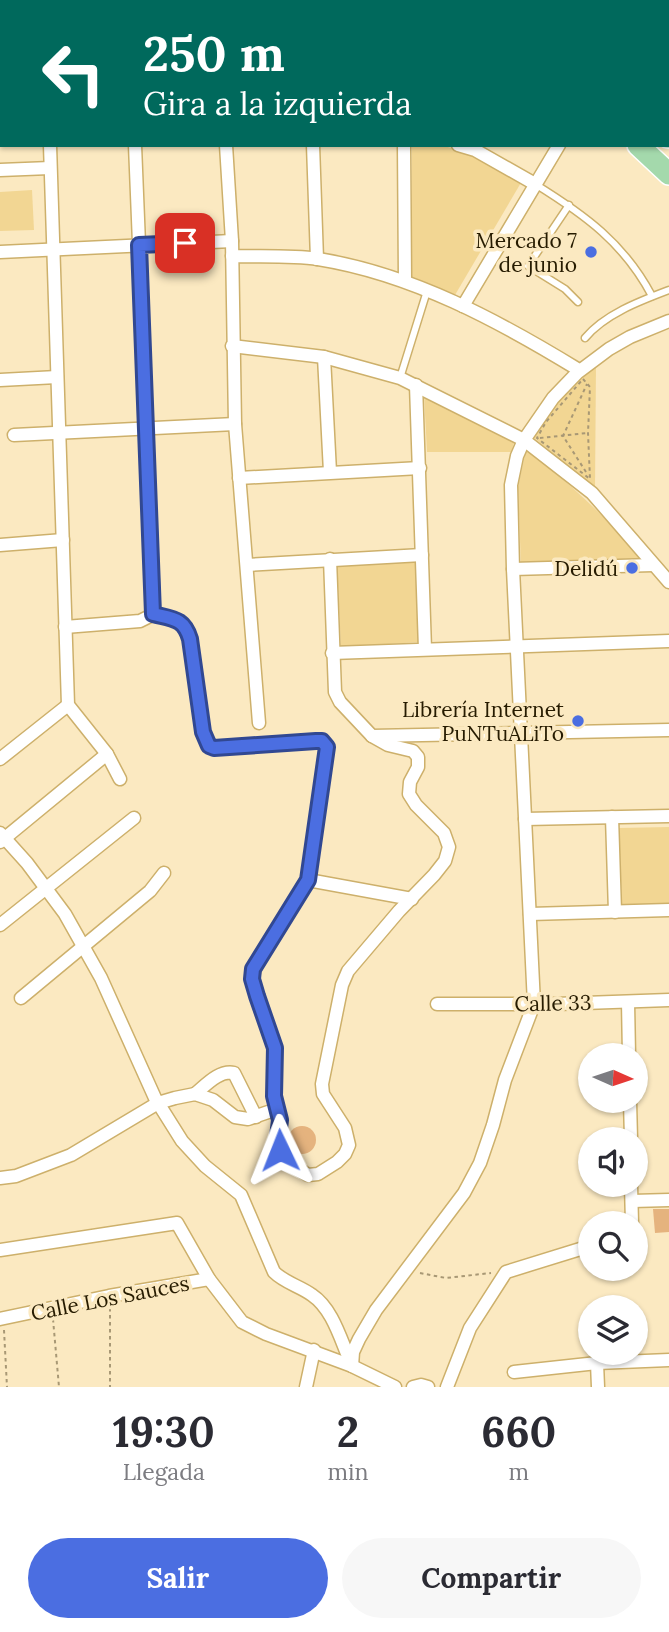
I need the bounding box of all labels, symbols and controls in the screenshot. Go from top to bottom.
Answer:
text: 250 m [143,22,285,84]
icon: left [28,28,119,119]
text: Gira a la izquierda [143,83,412,124]
pin [155,213,215,273]
icon: arrive [166,224,204,262]
place label: Mercado 7 de junio [476,227,577,278]
marker: Mercado 7 de junio [583,244,599,260]
place label: Delidú [554,555,618,582]
marker: Delidú [624,560,640,576]
place label: Librería Internet PuNTuALiTo [402,696,565,747]
marker: Librería Internet PuNTuALiTo [570,713,586,729]
street label: Calle 33 [514,989,592,1017]
north arrow [578,1043,648,1113]
map controls [578,1043,648,1365]
position arrow [243,1113,317,1187]
button: sound [578,1127,648,1197]
button: search [578,1211,648,1281]
street label: Calle Los Sauces [28,1269,192,1327]
button: layers [578,1295,648,1365]
text: 19:30 [113,1405,215,1459]
text: 2 [337,1405,359,1459]
text: 660 [481,1405,556,1459]
text: Llegada [123,1457,205,1486]
text: min [327,1457,368,1486]
text: m [508,1457,529,1486]
button: Salir [28,1538,328,1618]
button: Compartir [342,1538,641,1618]

